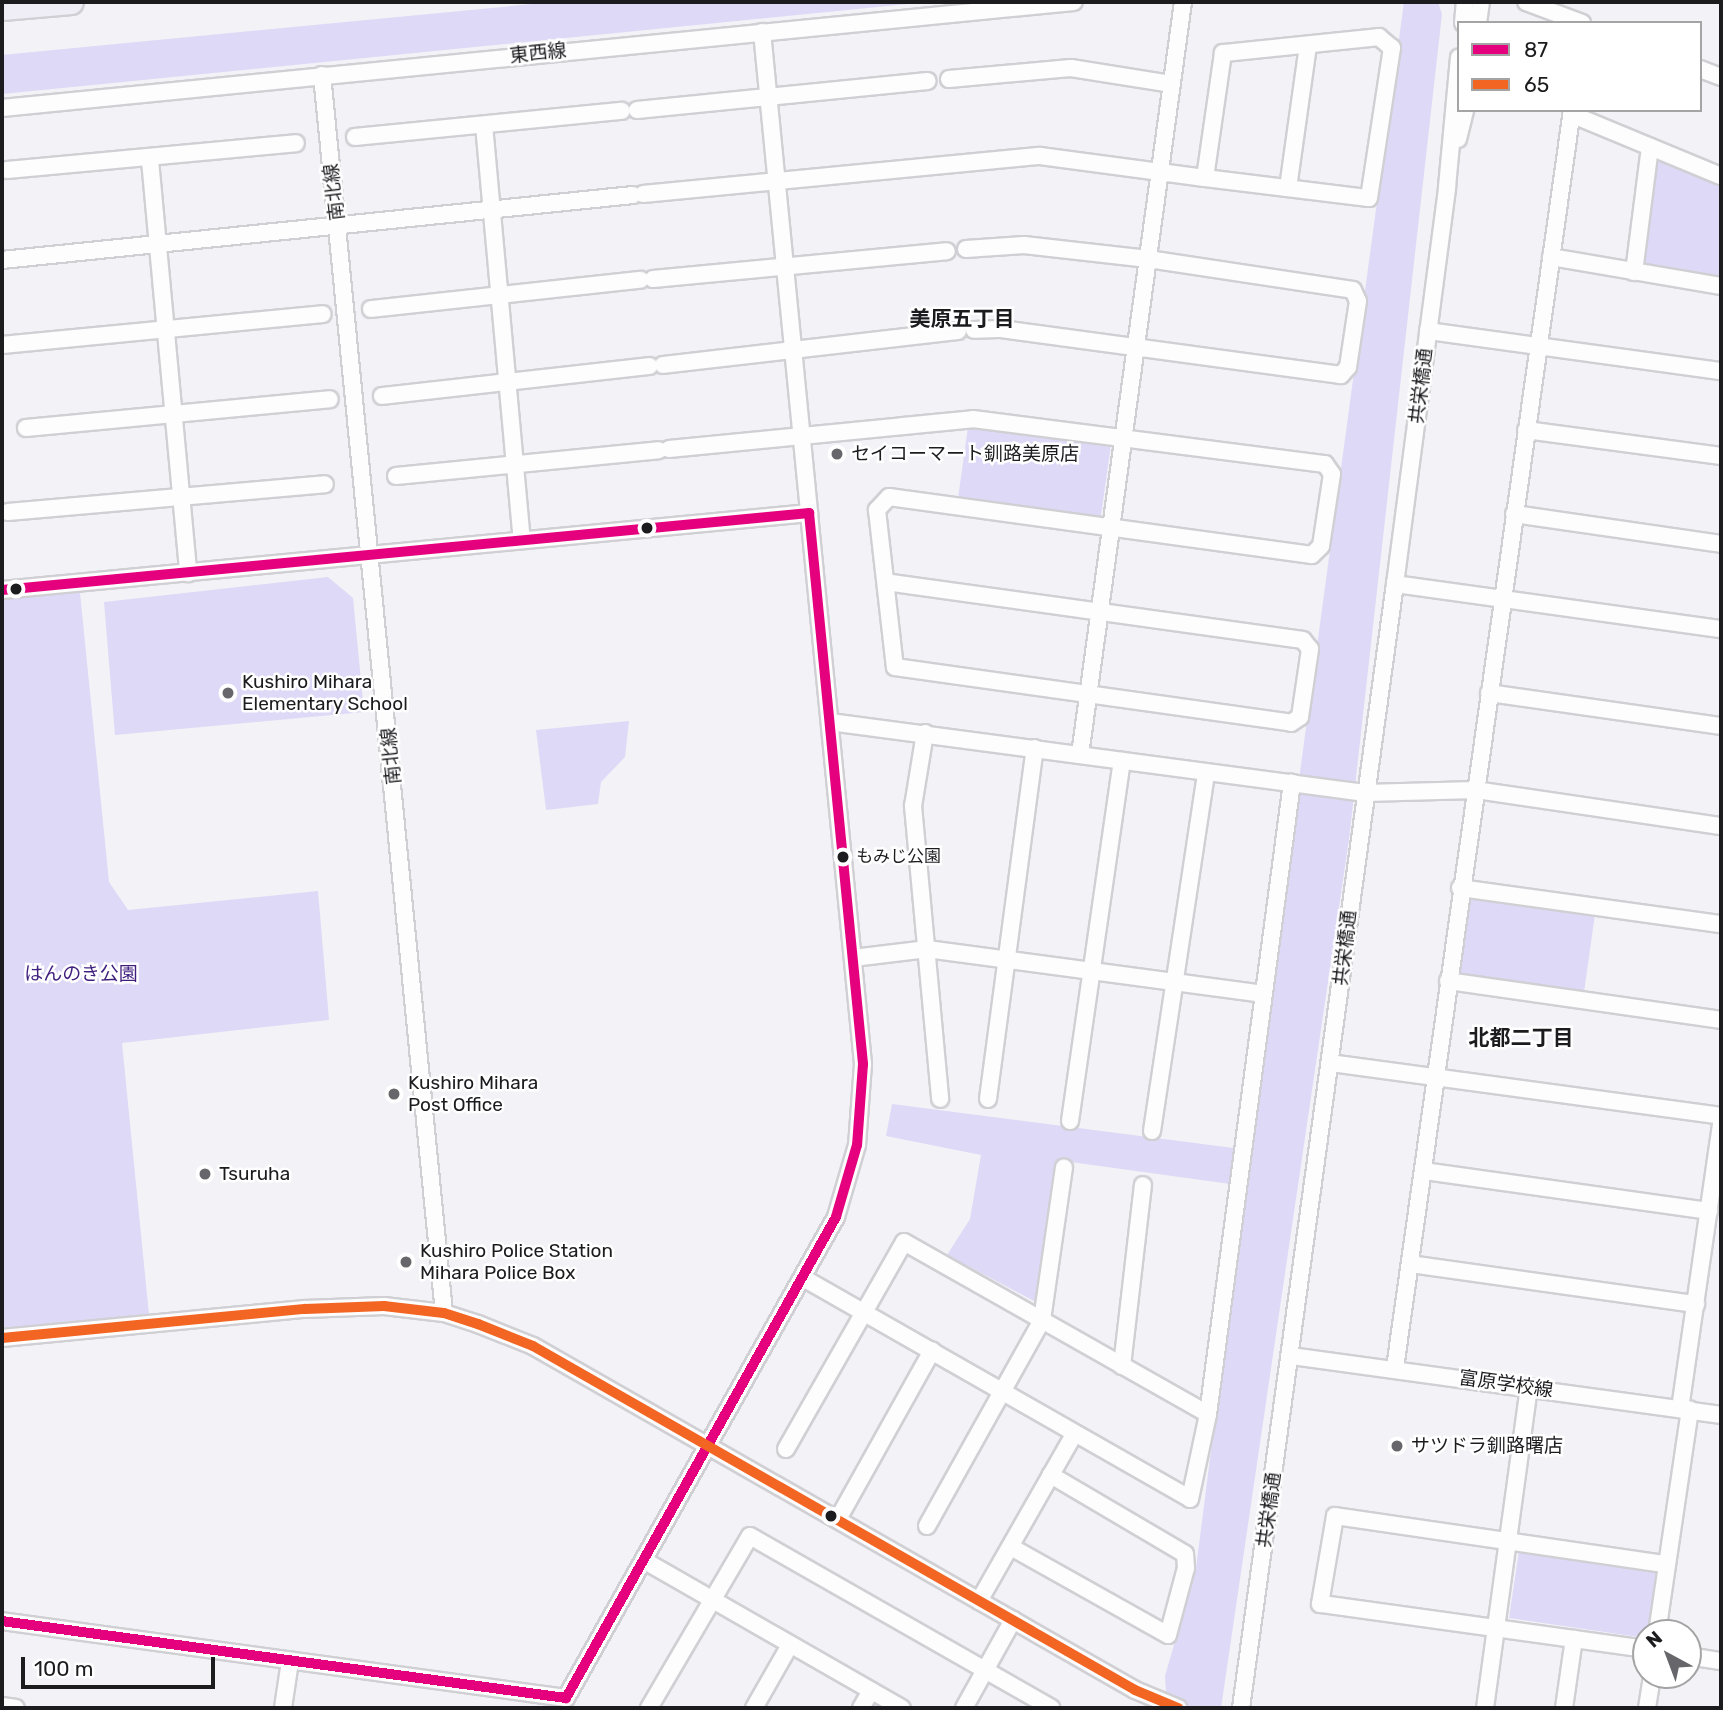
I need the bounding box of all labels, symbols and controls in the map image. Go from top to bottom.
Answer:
legend [1457,21,1702,112]
text: 87 [1524,37,1548,62]
street label: 東西線 [508,39,568,67]
text: 65 [1524,72,1549,97]
street label: 南北線 [319,162,349,222]
district label: 美原五丁目 [910,306,1014,332]
street label: 共栄橋通 [1405,347,1437,425]
place label: セイコーマート釧路美原店 [851,443,1079,465]
marker: セイコーマート釧路美原店 [829,446,845,462]
unlabelled marker [640,521,654,535]
unlabelled marker [9,582,23,596]
place label: Kushiro Mihara Elementary School [242,671,408,715]
marker: Kushiro Mihara Elementary School [220,685,236,701]
street label: 南北線 [377,726,405,786]
place label: もみじ公園 [856,847,941,867]
marker: もみじ公園 [836,850,850,864]
street label: 共栄橋通 [1329,909,1361,987]
park label: はんのき公園 [24,963,138,985]
district label: 北都二丁目 [1469,1025,1573,1051]
place label: Kushiro Mihara Post Office [408,1072,538,1116]
marker: Kushiro Mihara Post Office [386,1086,402,1102]
place label: Tsuruha [219,1163,290,1185]
marker: Tsuruha [197,1166,213,1182]
place label: Kushiro Police Station Mihara Police Box [420,1240,613,1284]
marker: Kushiro Police Station Mihara Police Box [398,1254,414,1270]
street label: 富原学校線 [1457,1366,1555,1402]
place label: サツドラ釧路曙店 [1411,1435,1563,1457]
marker: サツドラ釧路曙店 [1389,1438,1405,1454]
street label: 共栄橋通 [1252,1471,1286,1549]
unlabelled marker [824,1509,838,1523]
north arrow [1632,1619,1702,1689]
text: N [1641,1626,1667,1652]
scale bar [24,1644,219,1688]
text: 100 m [34,1656,93,1681]

